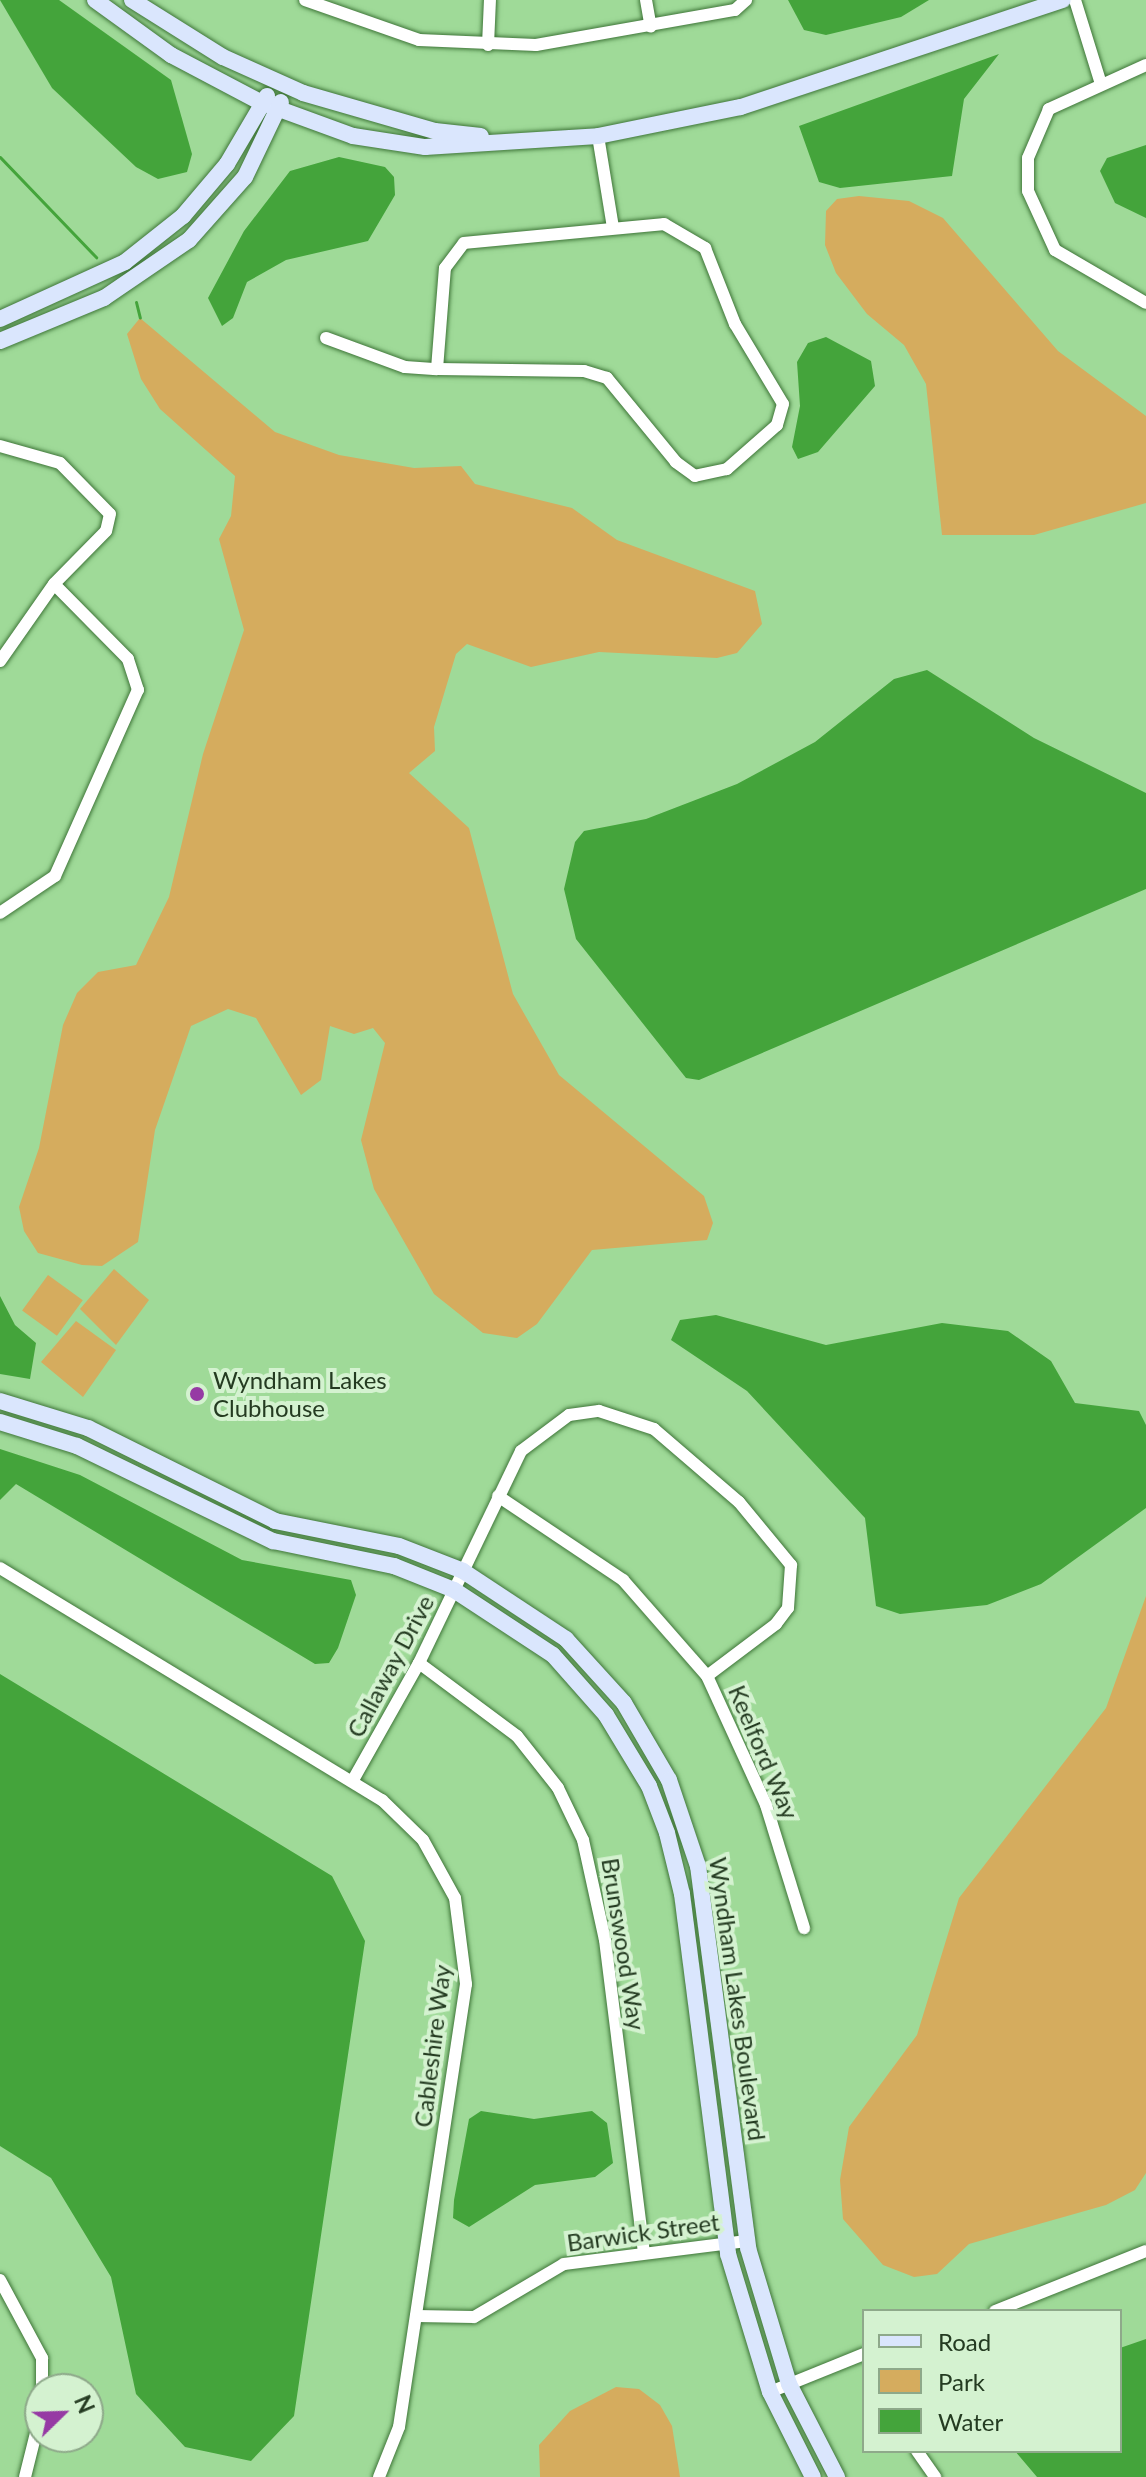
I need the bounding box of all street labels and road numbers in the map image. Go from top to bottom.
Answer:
street label: Callaway Drive [340,1590,440,1742]
street label: Keelford Way [723,1681,805,1823]
street label: Wyndham Lakes Boulevard [704,1855,772,2143]
street label: Brunswood Way [596,1856,652,2032]
street label: Cableshire Way [408,1963,456,2129]
street label: Barwick Street [565,2207,721,2257]

